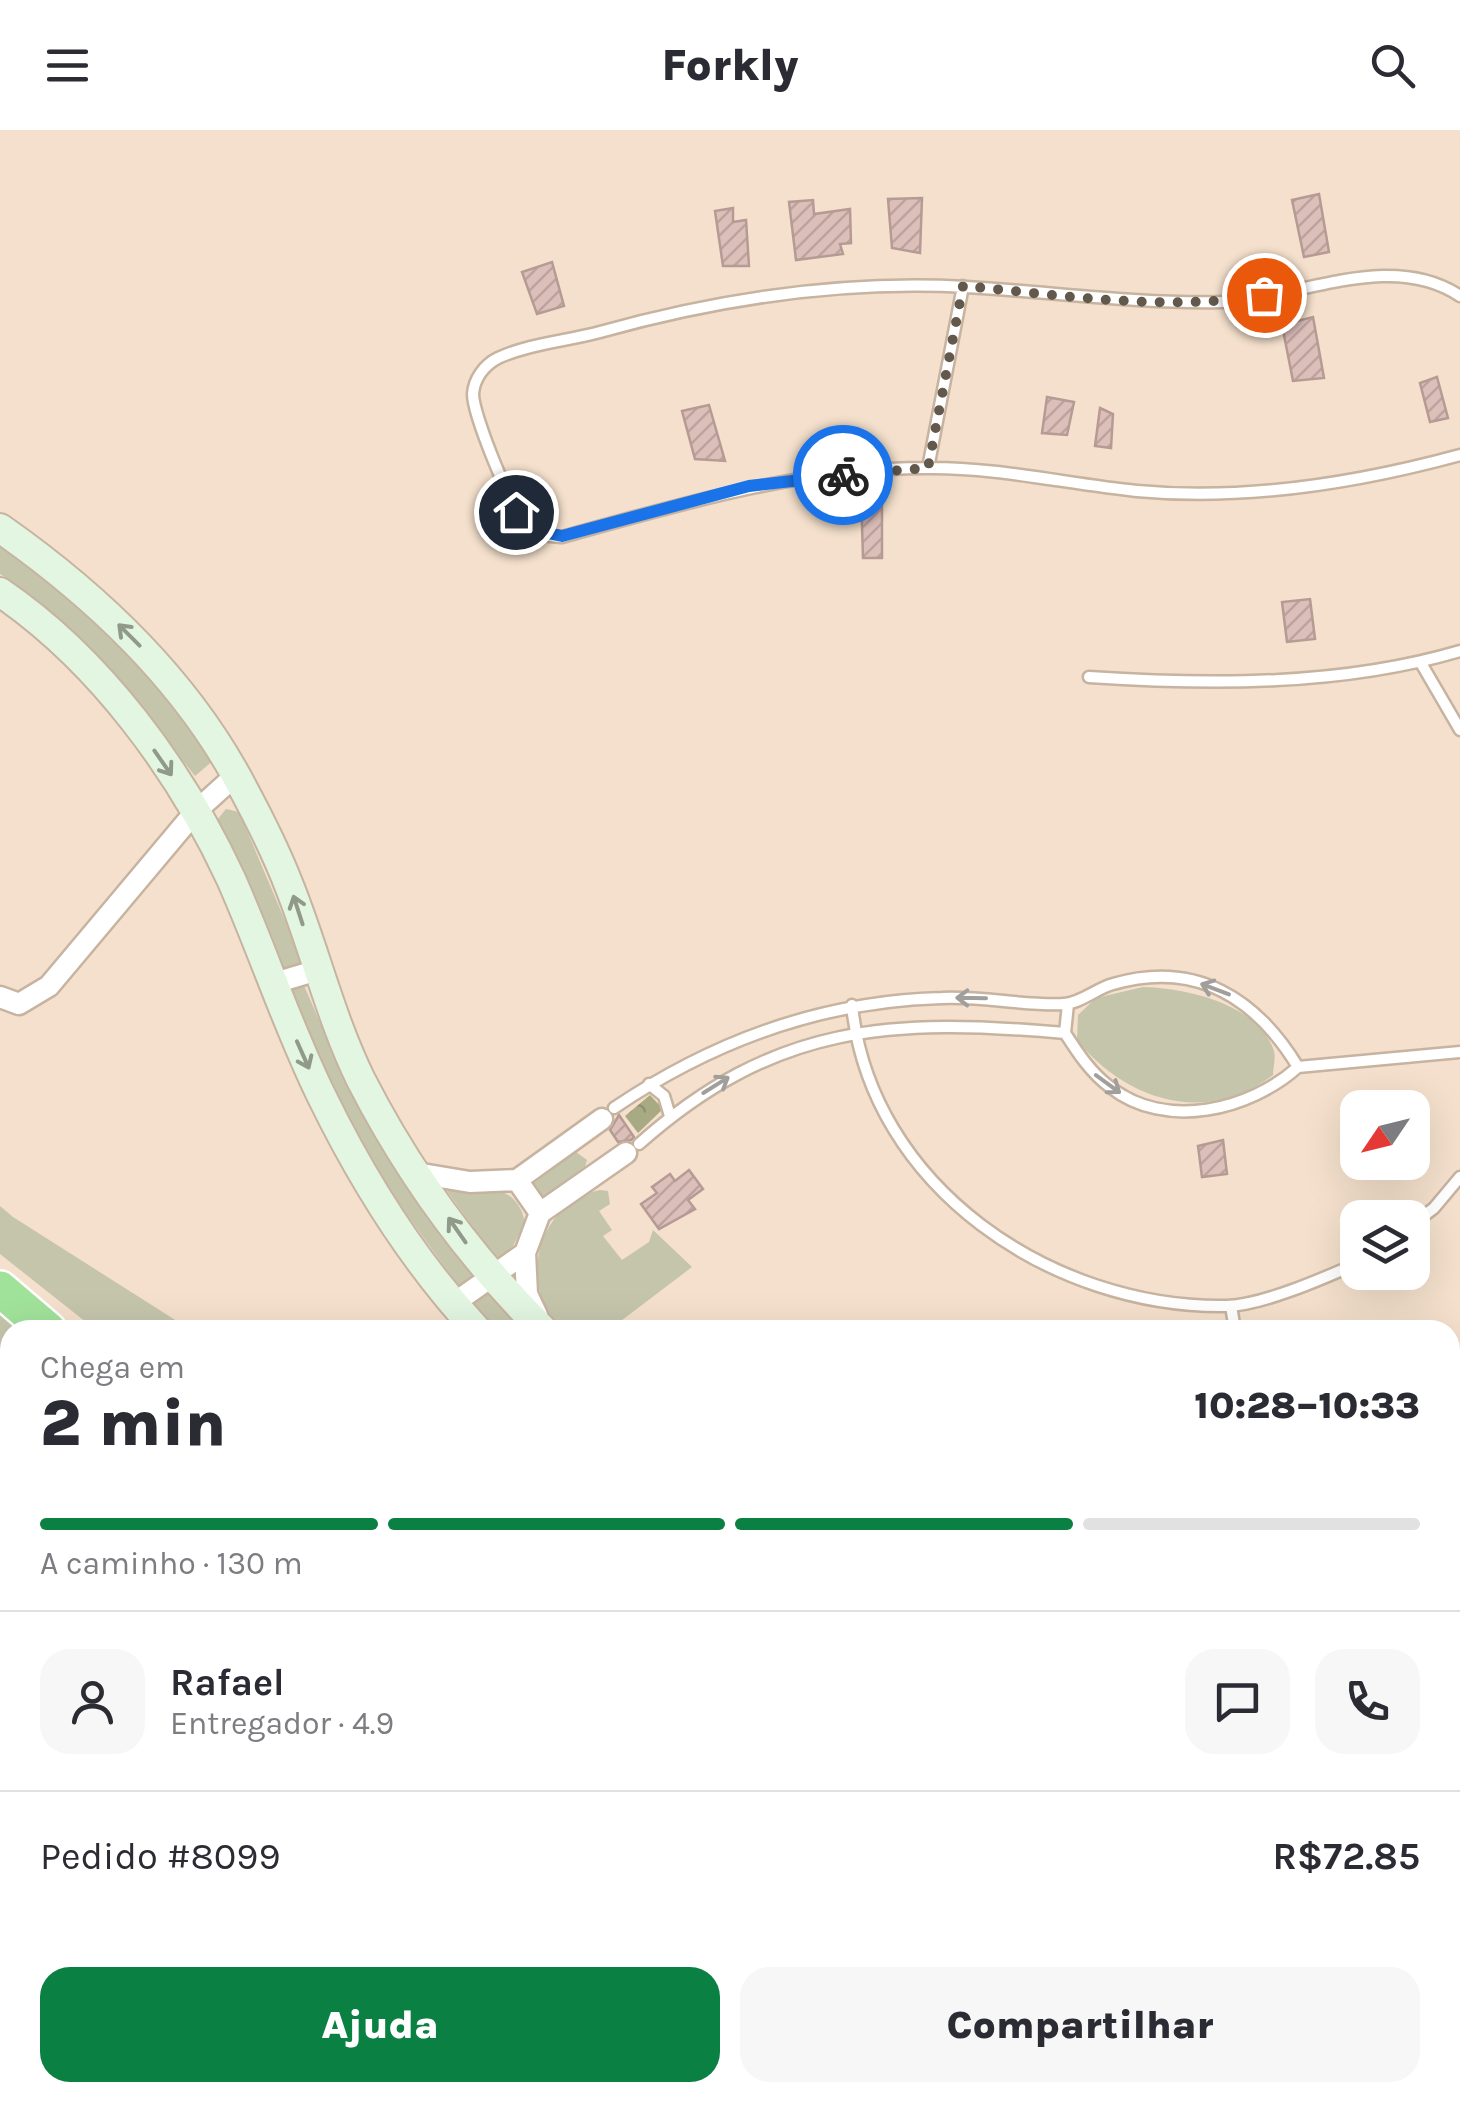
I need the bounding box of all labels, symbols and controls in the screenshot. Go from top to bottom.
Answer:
icon: menu [40,38,95,93]
icon: search [1365,38,1420,93]
text: Forkly [662,39,798,91]
pin [1222,253,1307,338]
icon: bag [1237,268,1292,323]
courier [793,425,893,525]
icon: bike [816,448,871,503]
pin [474,470,559,555]
icon: home [489,485,544,540]
one-way arrow [117,623,141,647]
one-way arrow [152,749,173,777]
one-way arrow [287,894,305,926]
one-way arrow [1200,979,1231,997]
one-way arrow [955,988,988,1008]
one-way arrow [295,1039,313,1070]
one-way arrow [1094,1073,1121,1094]
one-way arrow [702,1075,730,1095]
north arrow [1340,1090,1430,1180]
map controls [1340,1090,1430,1290]
button: layers [1340,1200,1430,1290]
one-way arrow [447,1217,468,1244]
text: Chega em [40,1349,185,1386]
text: 10:28–10:33 [1194,1383,1420,1428]
text: 2 min [40,1385,226,1461]
text: A caminho · 130 m [40,1545,303,1582]
button: person [40,1649,145,1754]
button: chat [1185,1649,1290,1754]
button: phone [1315,1649,1420,1754]
text: Rafael [170,1660,285,1705]
text: Entregador · 4.9 [170,1705,394,1742]
text: Pedido #8099 [40,1834,280,1879]
text: R$72.85 [1273,1834,1420,1879]
button: Ajuda [40,1967,720,2082]
button: Compartilhar [740,1967,1420,2082]

